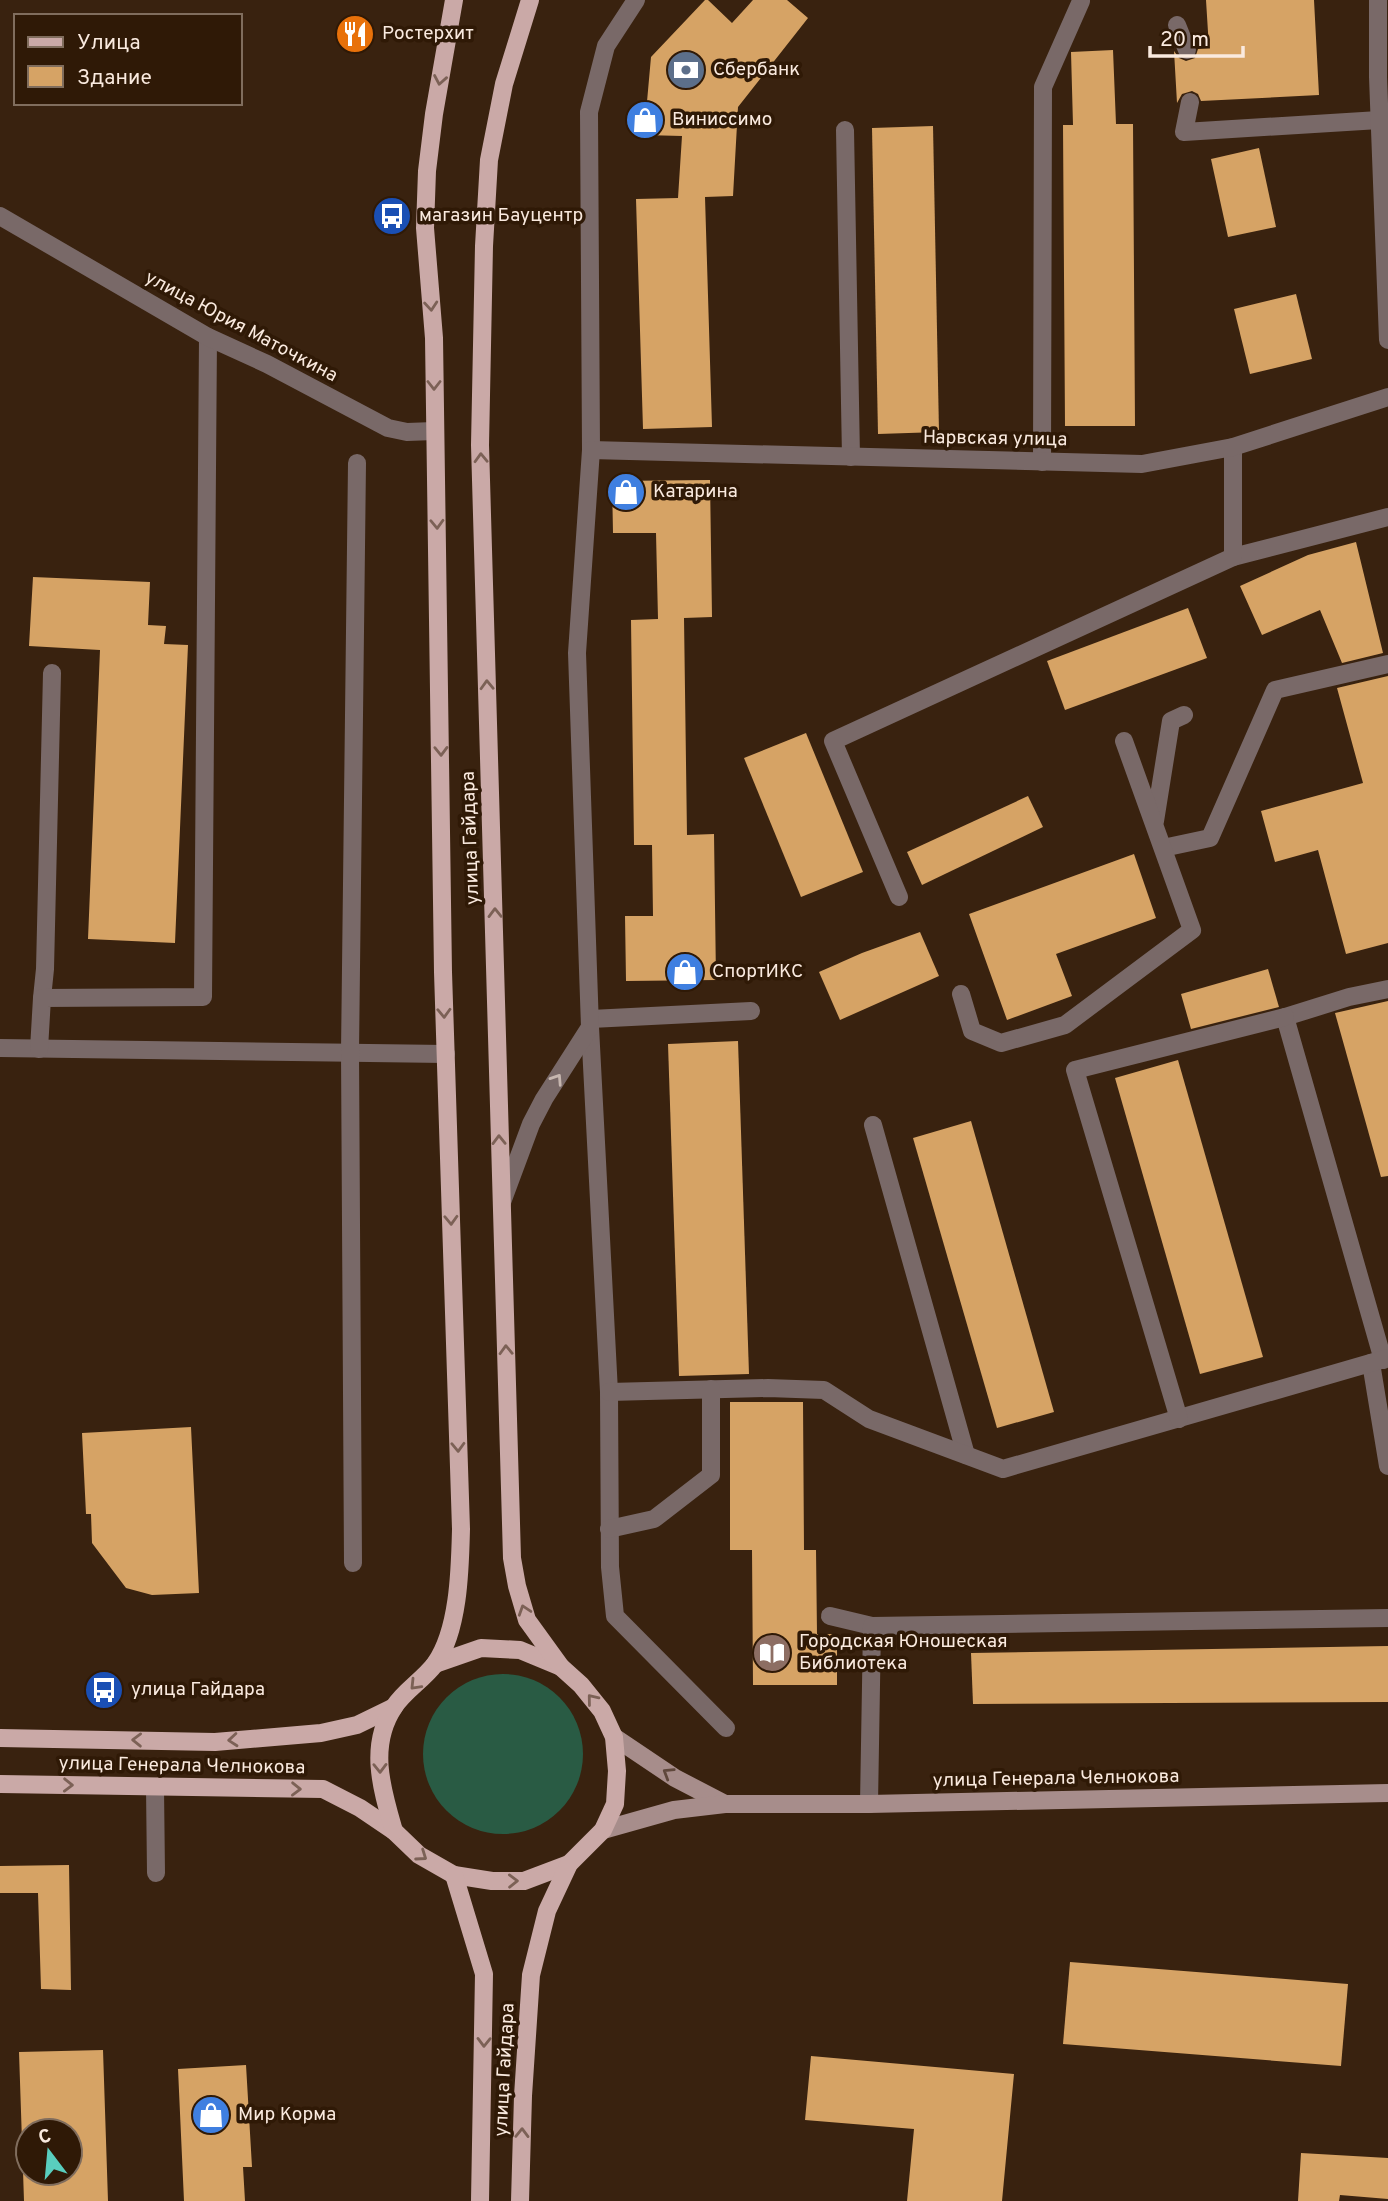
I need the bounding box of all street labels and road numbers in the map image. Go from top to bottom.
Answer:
street label: улица Юрия Маточкина [140,266,342,388]
street label: Нарвская улица [922,426,1068,452]
street label: улица Гайдара [457,771,485,905]
street label: улица Генерала Челнокова [58,1752,306,1780]
street label: улица Генерала Челнокова [932,1765,1180,1793]
street label: улица Гайдара [490,2003,520,2137]

